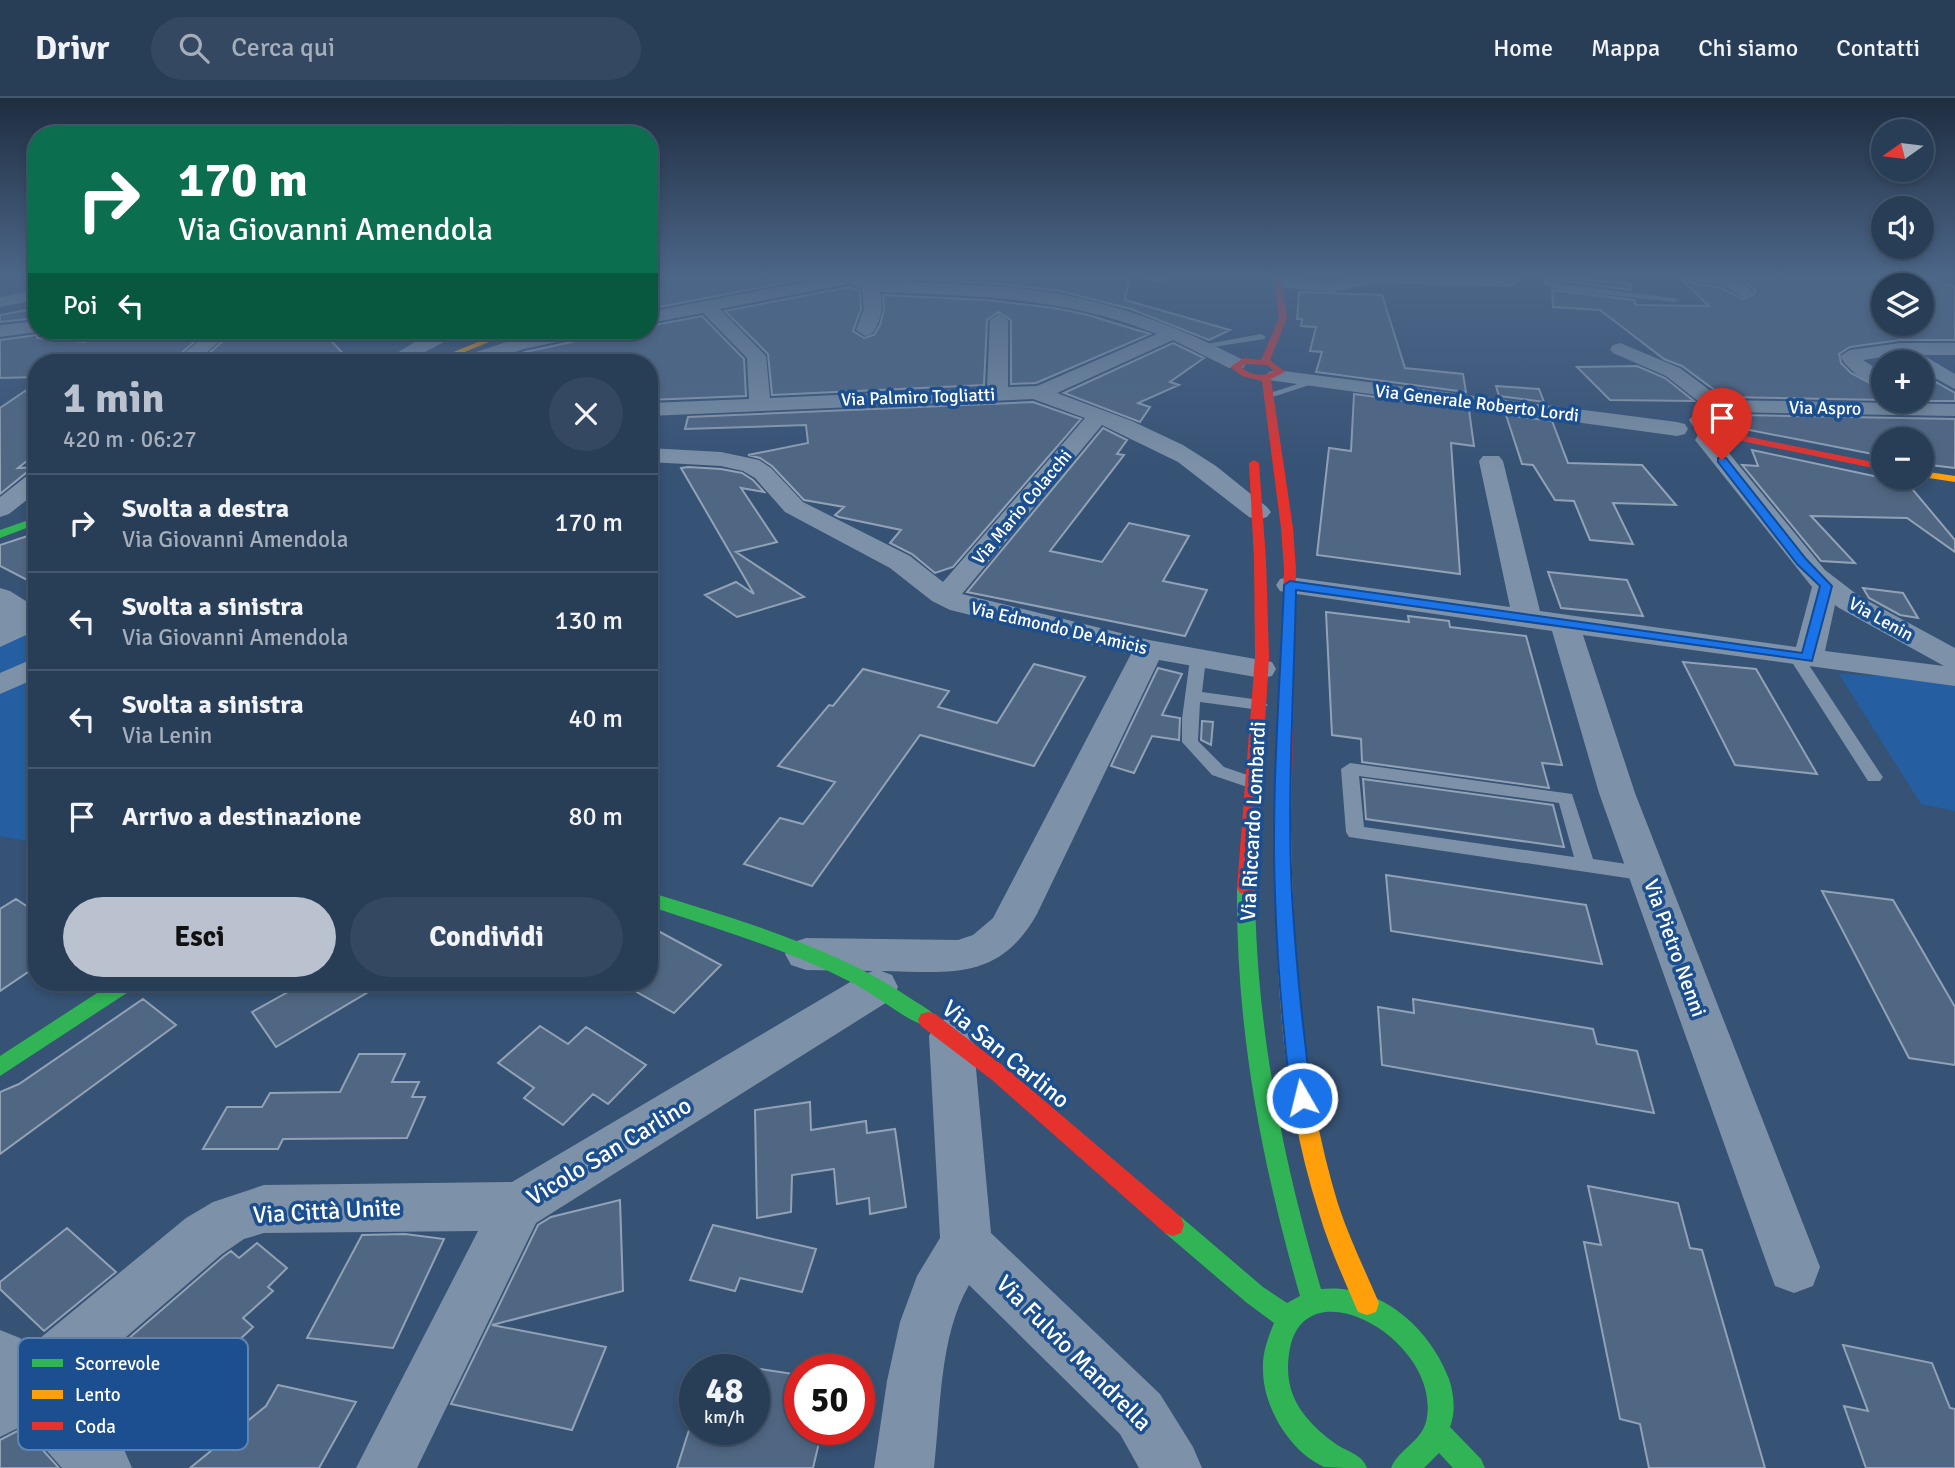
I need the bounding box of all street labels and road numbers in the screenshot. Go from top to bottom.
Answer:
street label: Via Generale Roberto Lordi [1374,380,1580,426]
street label: Via Palmiro Togliatti [841,383,995,411]
street label: Via Aspro [1789,396,1861,420]
street label: Via Mario Colacchi [968,445,1076,569]
street label: Via Lenin [1845,592,1917,646]
street label: Via Edmondo De Amicis [969,597,1150,659]
street label: Via Riccardo Lombardi [1235,720,1271,922]
street label: Via Pietro Nenni [1638,876,1712,1020]
street label: Via San Carlino [936,993,1076,1115]
street label: Vicolo San Carlino [521,1090,697,1212]
street label: Via Città Unite [252,1192,402,1230]
street label: Via Fulvio Mandrella [990,1269,1158,1437]

